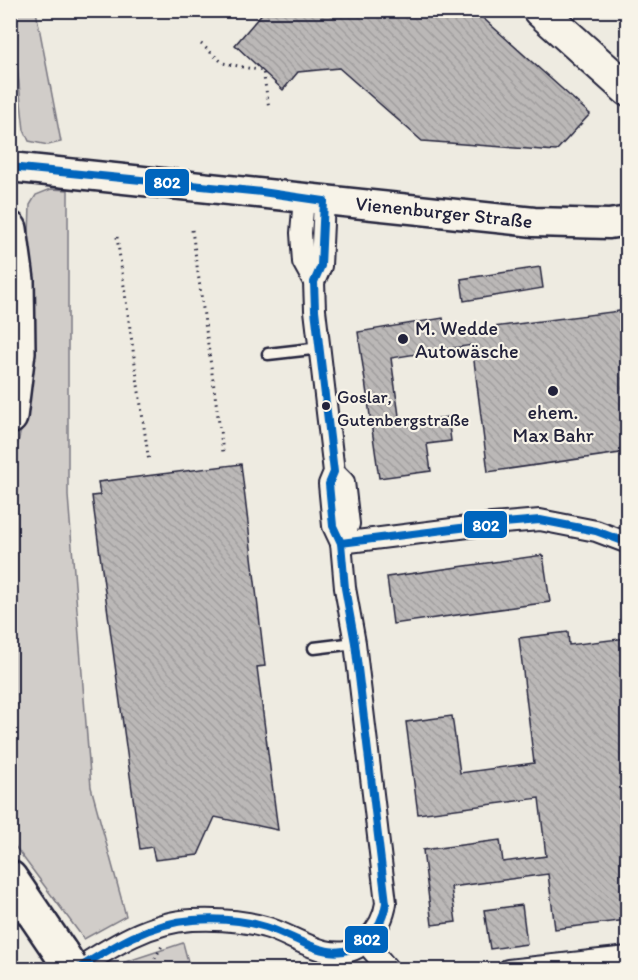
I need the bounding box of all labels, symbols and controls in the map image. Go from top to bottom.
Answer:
line badge: 802 [144,168,190,197]
text: 802 [153,173,181,192]
street label: Vienenburger Straße [354,191,534,233]
place label: M. Wedde Autowäsche [415,316,519,363]
marker: M. Wedde Autowäsche [396,332,410,346]
marker: ehem. Max Bahr [546,384,560,398]
place label: Goslar, Gutenbergstraße [337,386,469,431]
marker: Goslar, Gutenbergstraße [320,400,332,412]
place label: ehem. Max Bahr [512,400,594,447]
line badge: 802 [463,510,508,539]
text: 802 [472,516,500,535]
line badge: 802 [344,925,389,954]
text: 802 [353,930,381,949]

